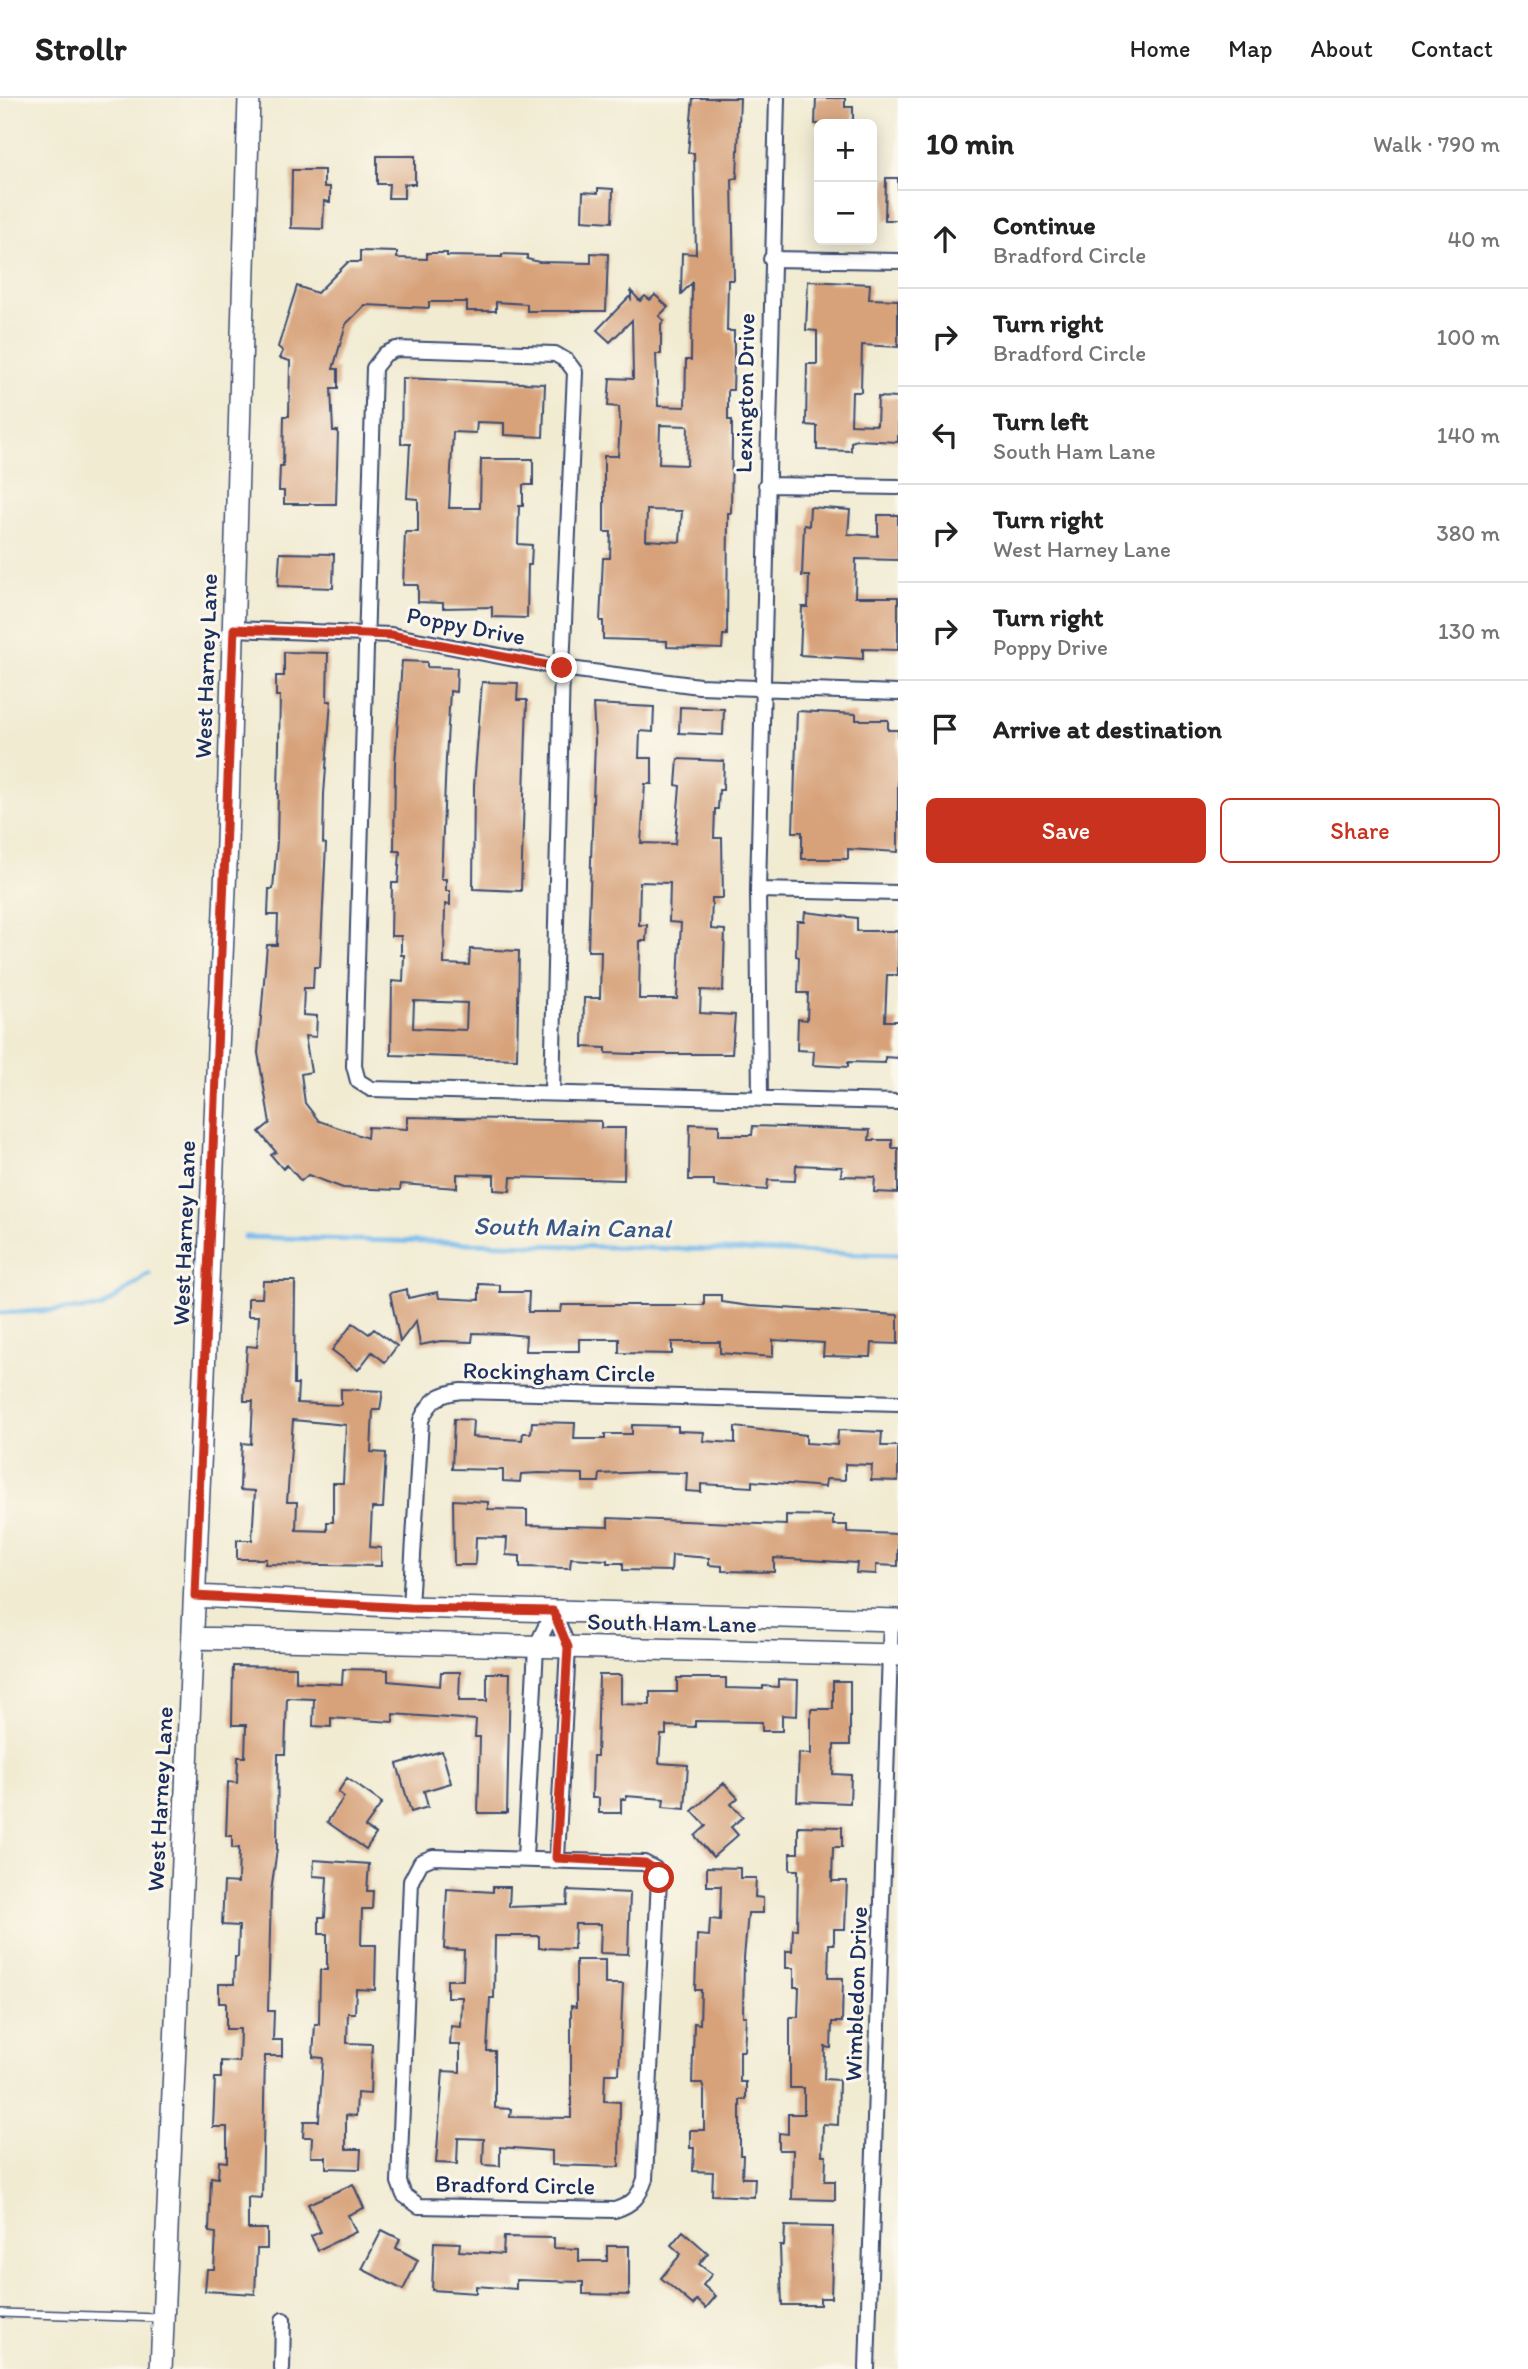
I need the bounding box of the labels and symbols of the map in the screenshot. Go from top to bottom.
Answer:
street label: Lexington Drive [729,313,760,473]
street label: West Harney Lane [188,573,223,759]
street label: Poppy Drive [404,600,528,651]
route end [546,652,577,683]
street label: West Harney Lane [166,1140,201,1326]
water label: South Main Canal [473,1209,673,1245]
street label: Rockingham Circle [462,1355,656,1388]
street label: South Ham Lane [587,1607,757,1638]
street label: West Harney Lane [140,1706,179,1892]
route start [643,1862,674,1893]
street label: Wimbledon Drive [838,1906,873,2082]
street label: Bradford Circle [435,2169,595,2200]

